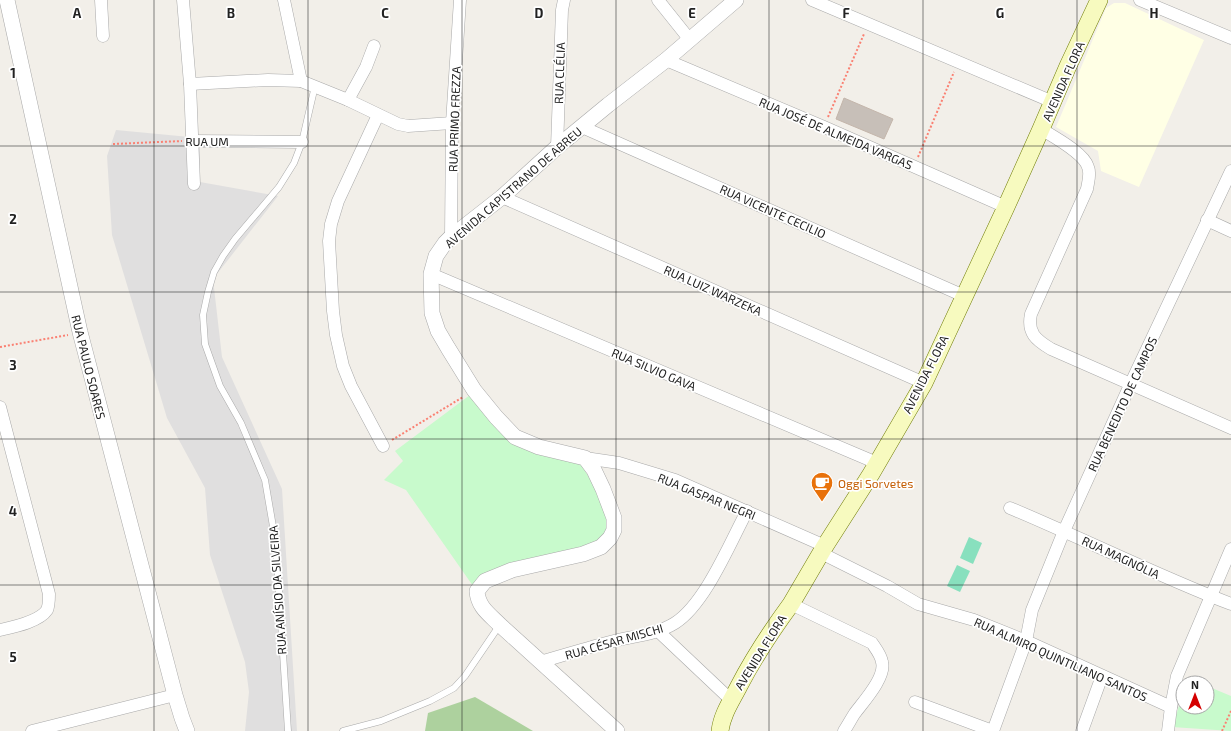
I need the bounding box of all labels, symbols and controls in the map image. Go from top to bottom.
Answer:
text: A [73,5,82,21]
text: B [227,5,235,21]
text: C [381,5,389,21]
text: D [535,5,544,21]
text: E [688,5,696,21]
text: F [842,5,850,21]
text: G [996,5,1004,21]
text: H [1150,5,1159,21]
street label: AVENIDA FLORA [1039,38,1087,123]
street label: RUA CLÉLIA [551,41,567,104]
text: 1 [10,65,16,81]
street label: RUA PRIMO FREZZA [445,65,463,172]
street label: RUA JOSÉ DE ALMEIDA VARGAS [757,94,915,172]
street label: AVENIDA CAPISTRANO DE ABREU [442,124,584,250]
street label: RUA UM [185,134,229,148]
street label: RUA VICENTE CECILIO [718,181,828,241]
text: 2 [9,211,17,227]
street label: RUA LUIZ WARZEKA [662,262,765,318]
street label: RUA PAULO SOARES [69,313,109,421]
street label: AVENIDA FLORA [899,332,951,415]
street label: RUA BENEDITO DE CAMPOS [1085,334,1160,474]
street label: RUA SILVIO GAVA [610,345,699,393]
text: 3 [9,357,17,373]
street label: RUA GASPAR NEGRI [656,470,758,522]
cafe icon: Oggi Sorvetes [809,470,835,503]
place label: Oggi Sorvetes [838,476,913,490]
text: 4 [9,503,17,519]
street label: RUA ANÍSIO DA SILVEIRA [265,524,288,655]
street label: RUA MAGNÓLIA [1080,533,1162,581]
street label: AVENIDA FLORA [731,611,789,692]
street label: RUA ALMIRO QUINTILIANO SANTOS [972,614,1150,705]
street label: RUA CÉSAR MISCHI [563,620,665,662]
text: 5 [9,649,17,665]
north arrow [1175,675,1215,715]
text: N [1191,678,1199,691]

